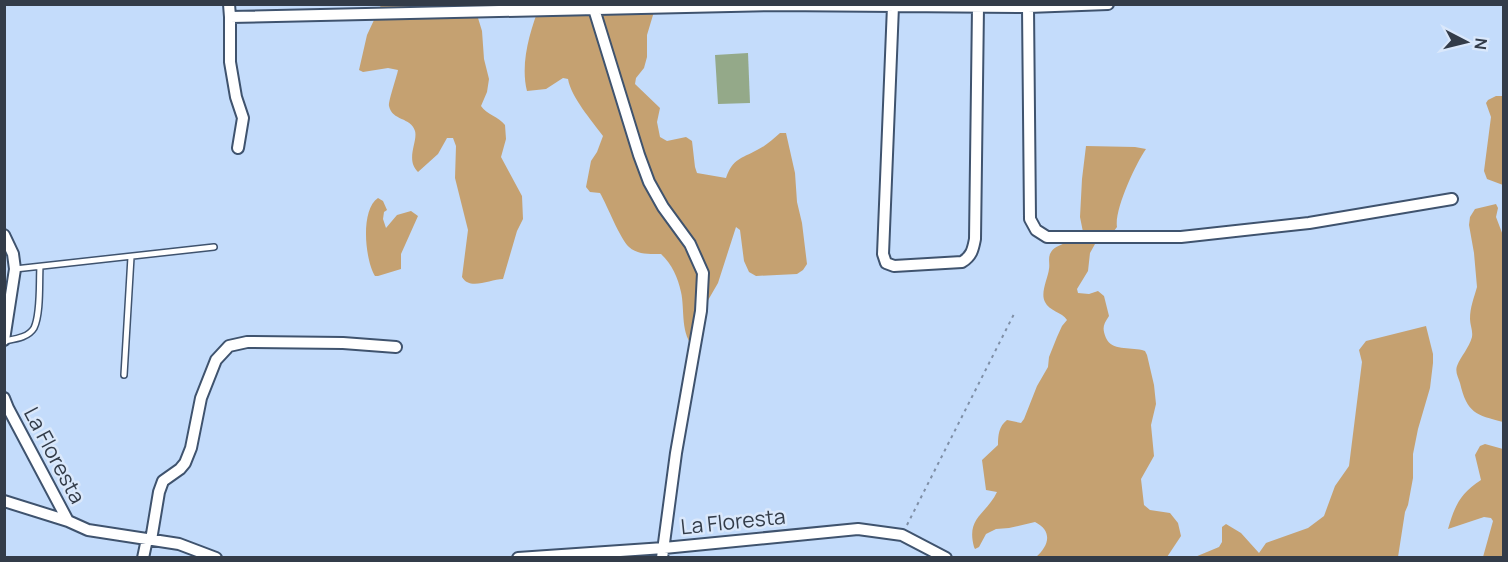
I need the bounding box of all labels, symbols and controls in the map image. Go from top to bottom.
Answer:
north arrow [1436,12,1496,72]
text: N [1469,37,1493,51]
street label: La Floresta [18,402,92,508]
street label: La Floresta [679,502,787,540]

